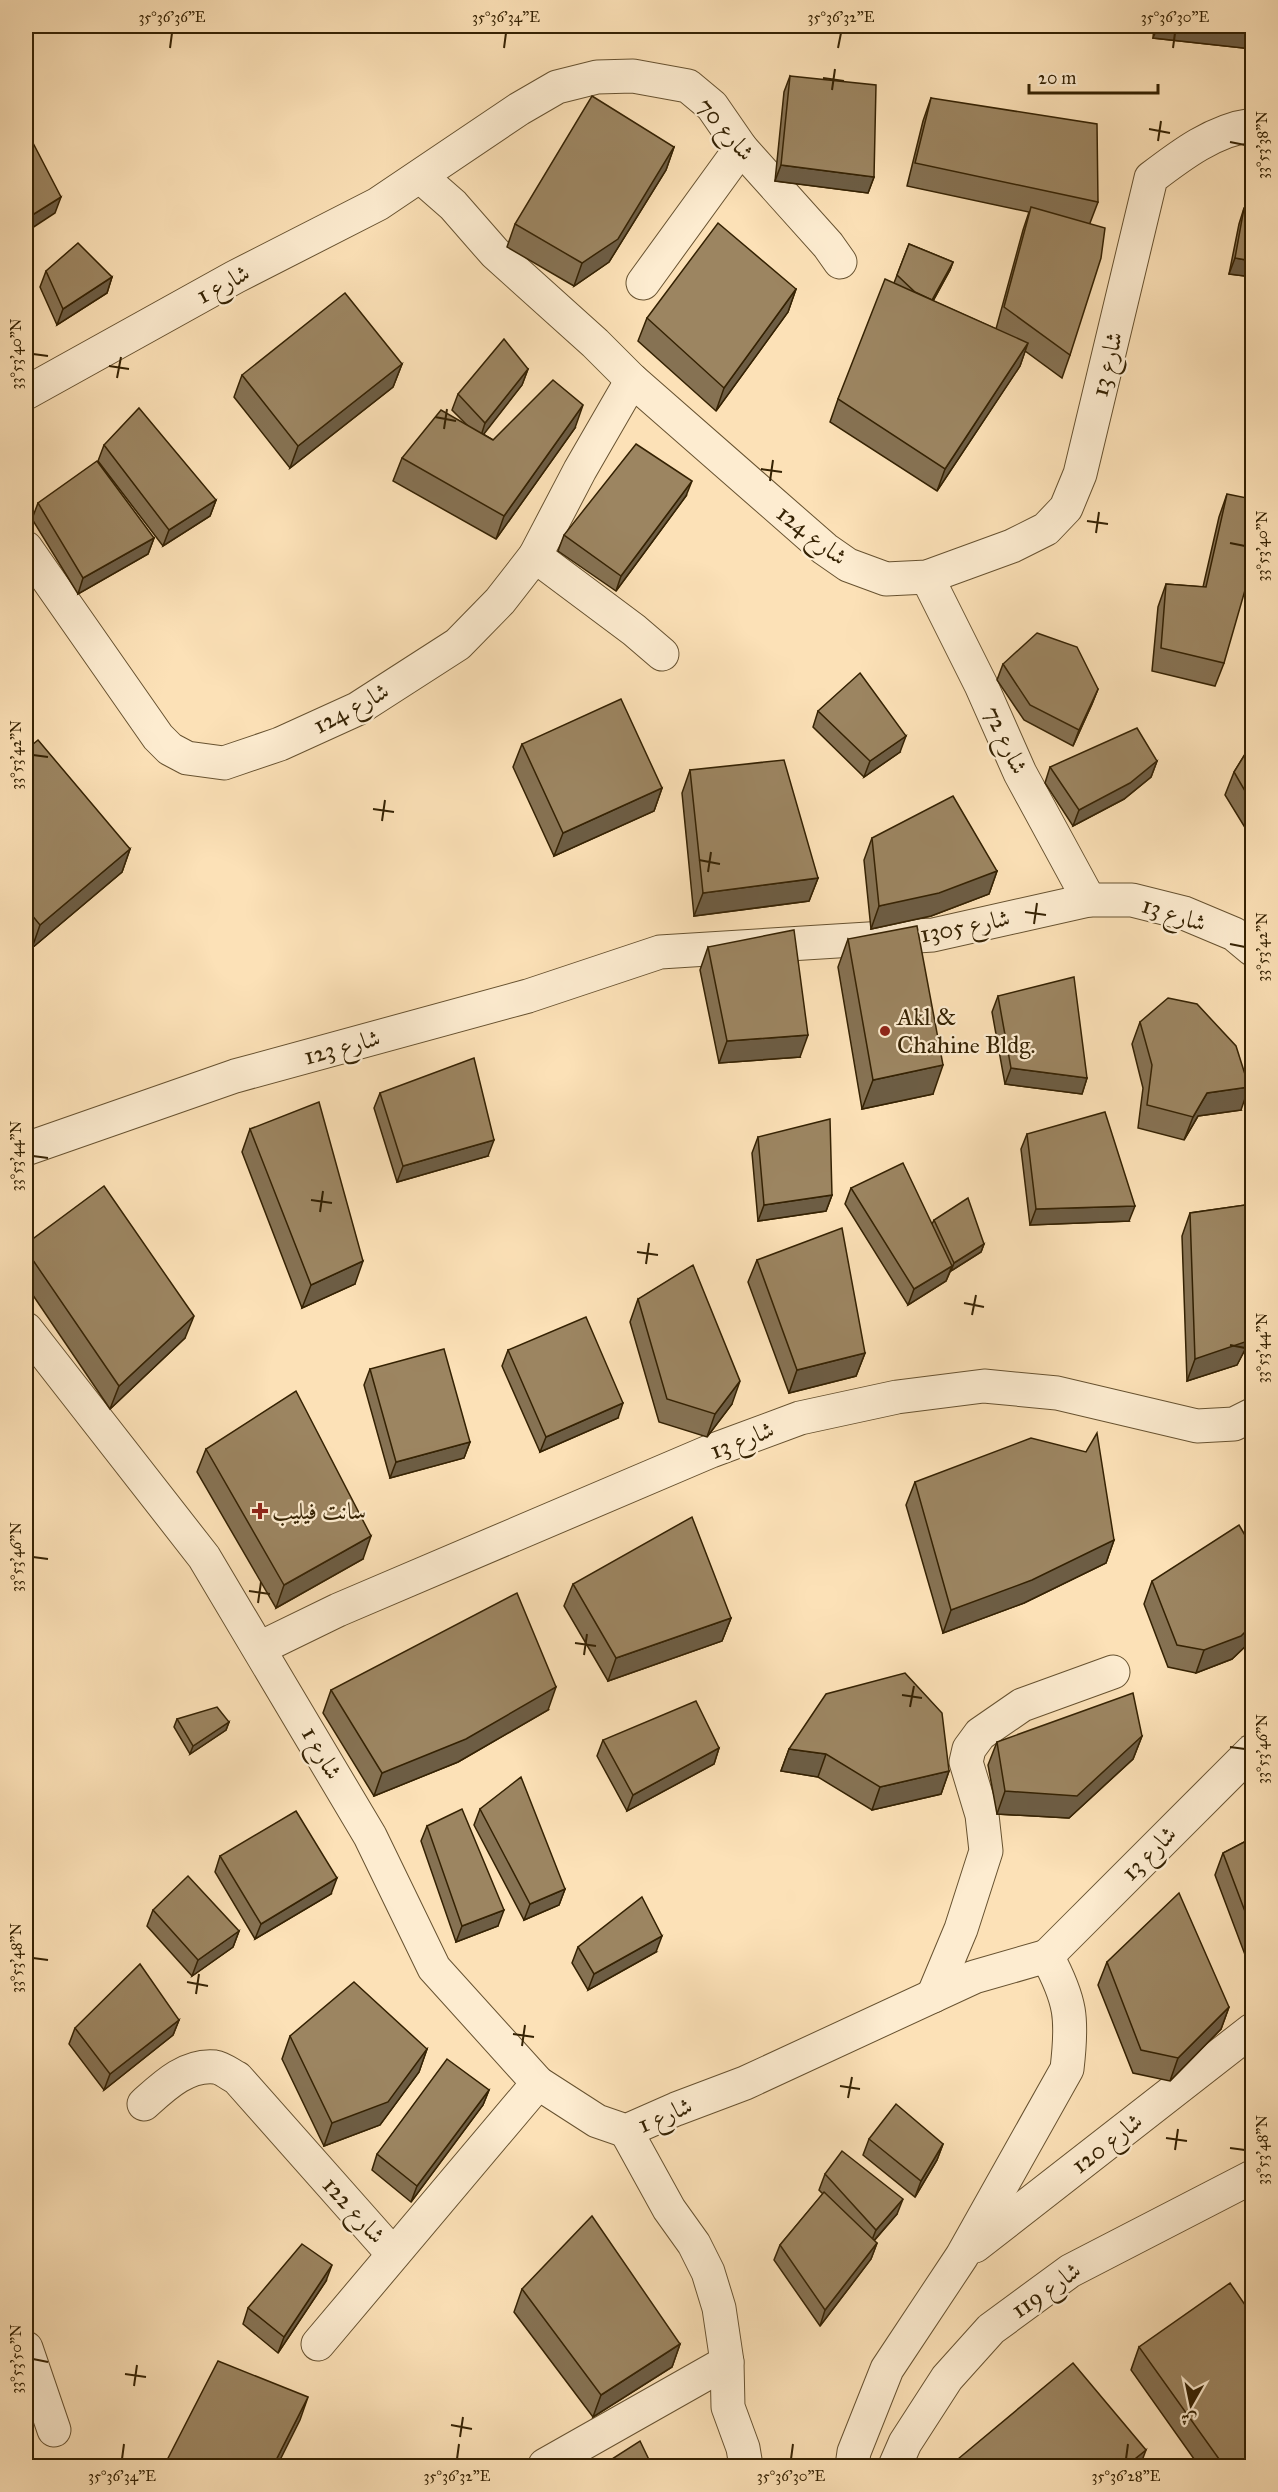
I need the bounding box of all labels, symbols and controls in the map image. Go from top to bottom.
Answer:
text: 35°36'36"E [138,8,206,26]
text: 35°36'34"E [472,8,540,26]
text: 35°36'32"E [808,8,875,26]
text: 35°36'30"E [1141,8,1209,26]
scale bar [1029,57,1158,95]
text: 20 m [1038,67,1076,89]
street label: شارع 70 [687,91,761,170]
text: 33°53'38"N [1253,111,1271,179]
street label: شارع 1 [191,258,257,315]
text: 33°53'40"N [7,318,25,389]
street label: شارع 13 [1084,328,1134,401]
street label: شارع 124 [768,498,853,576]
text: 33°53'40"N [1253,510,1271,581]
street label: شارع 124 [308,676,396,745]
street label: شارع 72 [973,701,1035,781]
text: 33°53'42"N [7,720,25,790]
street label: شارع 13 [1136,890,1210,943]
street label: شارع 1305 [917,903,1014,954]
text: 33°53'42"N [1253,912,1271,982]
place label: Akl & Chahine Bldg. [896,1002,1035,1060]
street label: شارع 123 [301,1022,385,1076]
marker: Akl & Chahine Bldg. [878,1024,892,1038]
text: 33°53'44"N [7,1120,25,1191]
text: 33°53'44"N [1253,1312,1271,1383]
street label: شارع 13 [706,1414,780,1470]
place label: سانت فيليب [272,1496,366,1527]
marker: سانت فيليب [253,1504,267,1518]
text: 33°53'46"N [7,1522,25,1592]
text: 33°53'46"N [1253,1714,1271,1784]
street label: شارع 1 [291,1721,349,1787]
street label: شارع 13 [1115,1819,1186,1890]
text: 33°53'48"N [7,1923,25,1993]
street label: شارع 1 [633,2090,699,2144]
street label: شارع 120 [1065,2106,1152,2184]
text: 33°53'48"N [1253,2115,1271,2185]
street label: شارع 122 [312,2170,392,2253]
street label: شارع 119 [1005,2255,1090,2329]
text: 33°53'50"N [7,2324,25,2394]
north arrow [1161,2375,1221,2435]
text: ش [1179,2409,1198,2430]
text: 35°36'34"E [88,2467,156,2485]
text: 35°36'32"E [424,2467,491,2485]
text: 35°36'30"E [757,2467,825,2485]
text: 35°36'28"E [1092,2467,1161,2485]

